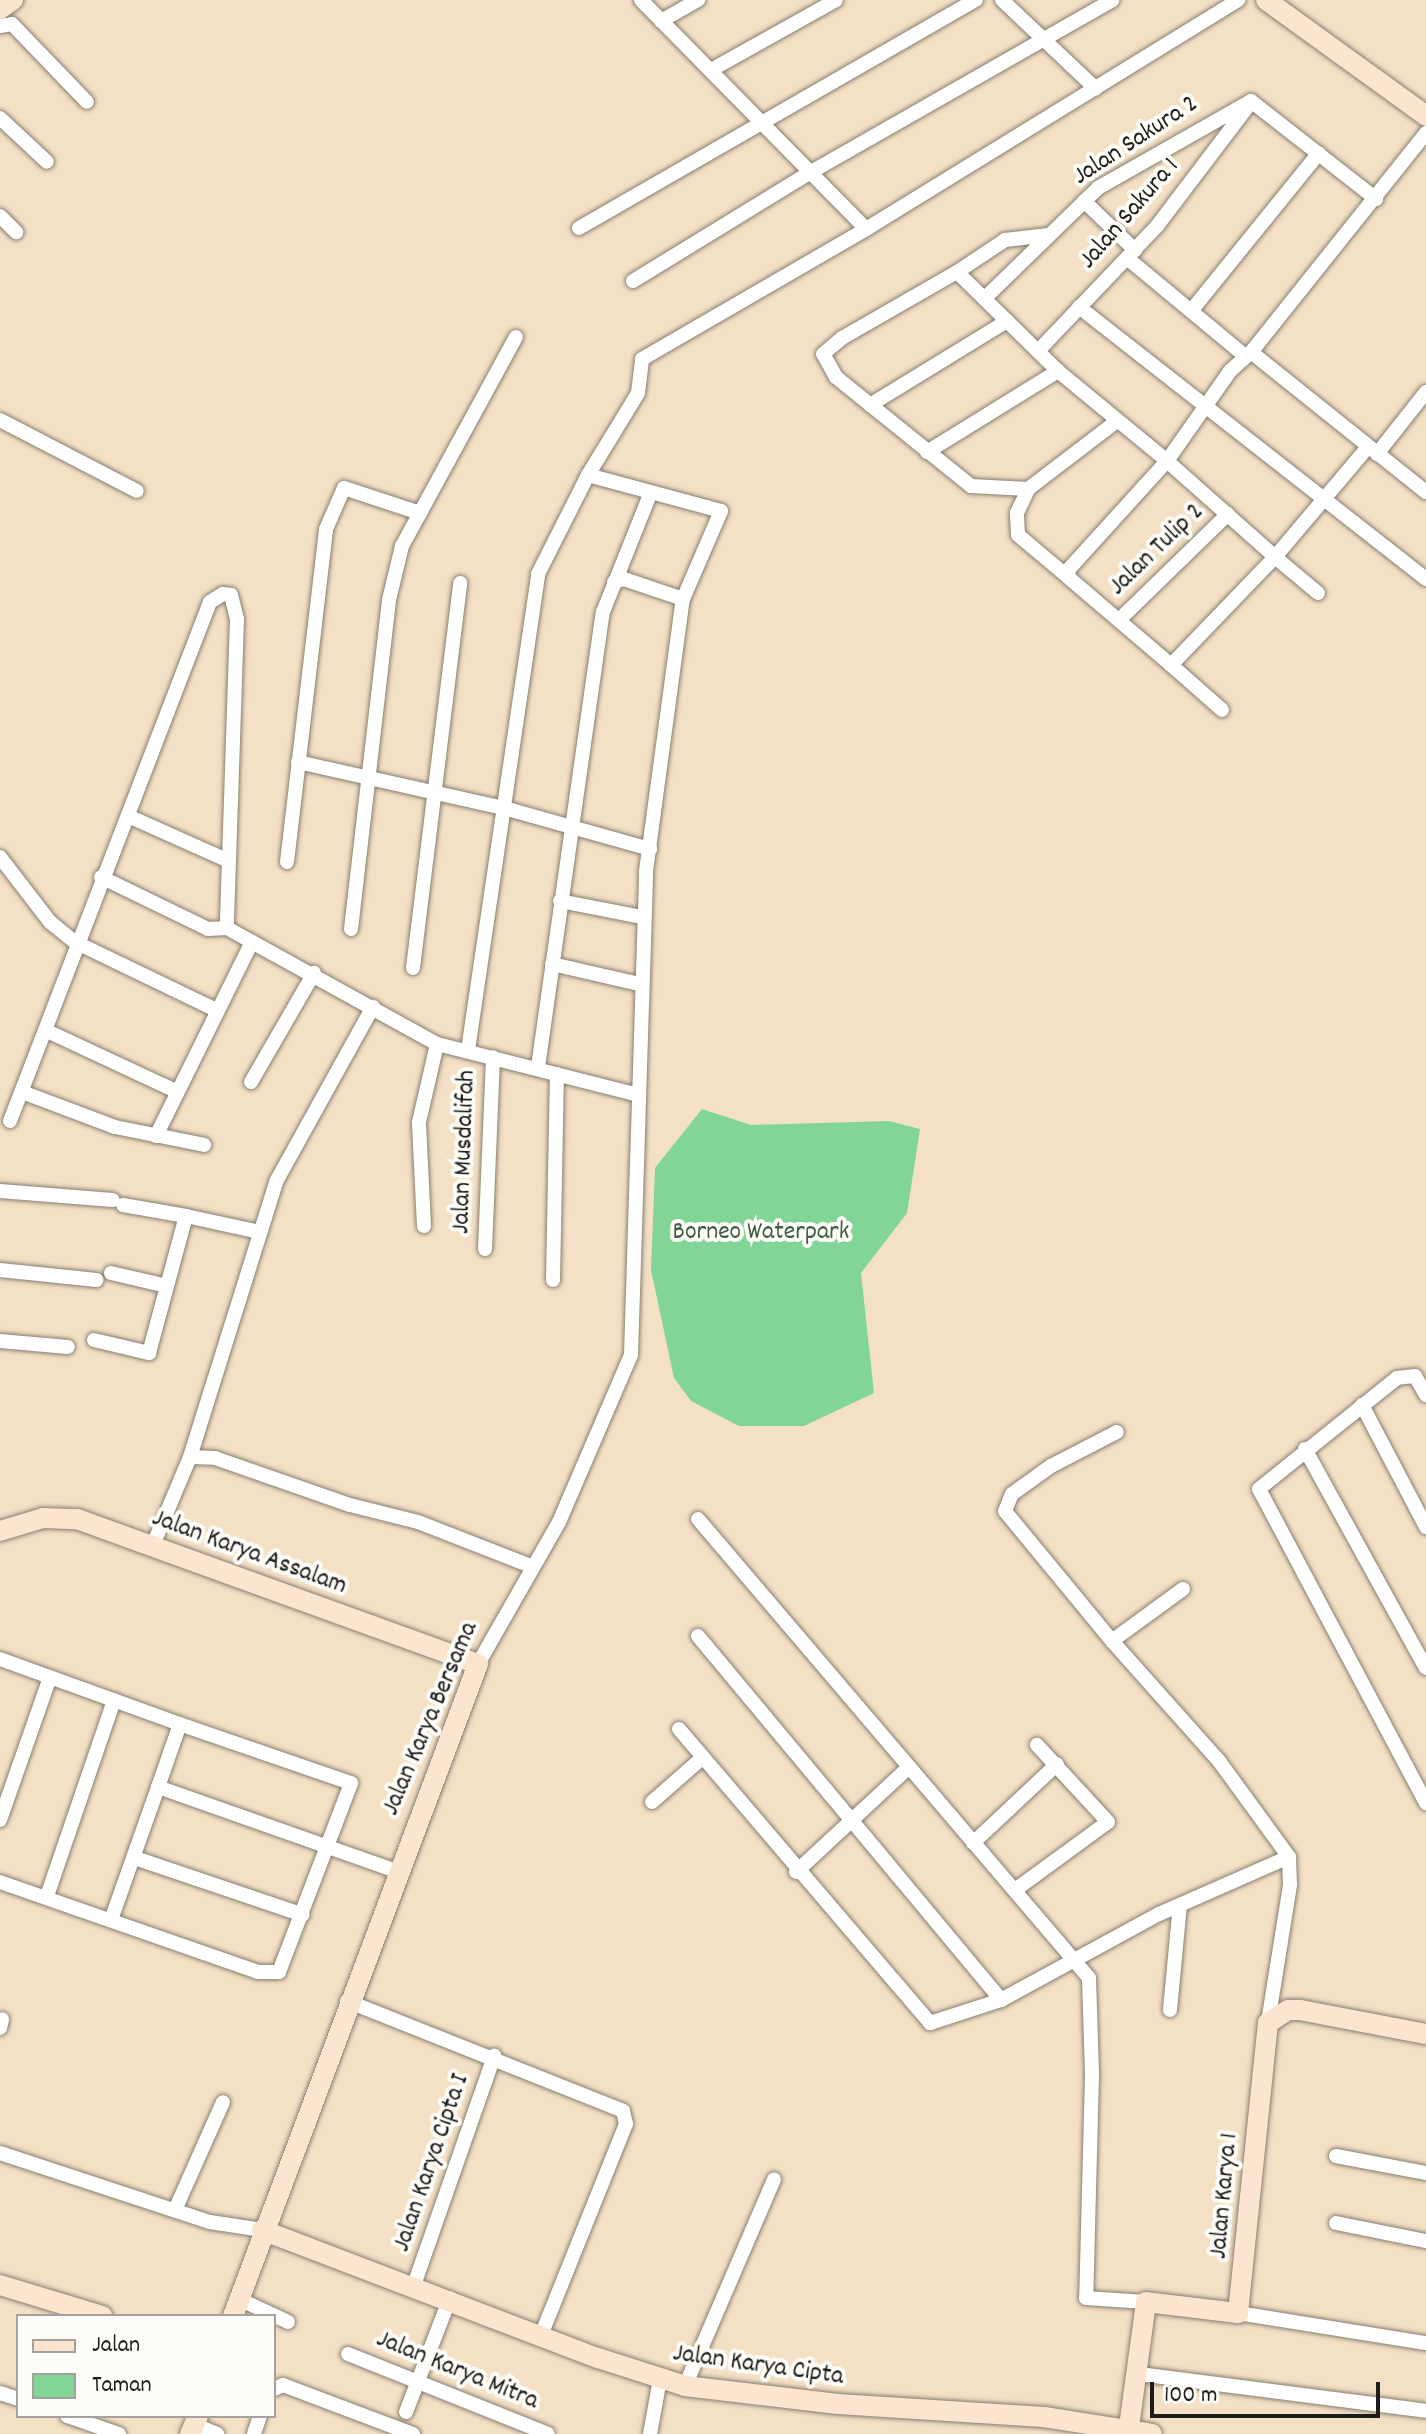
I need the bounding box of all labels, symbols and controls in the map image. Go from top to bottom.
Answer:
street label: Jalan Sakura 2 [1068,89,1204,193]
street label: Jalan Sakura 1 [1073,152,1187,276]
street label: Jalan Tulip 2 [1103,497,1211,603]
street label: Jalan Musdalifah [447,1070,483,1234]
park label: Borneo Waterpark [673,1217,849,1249]
street label: Jalan Karya Assalam [147,1503,351,1603]
street label: Jalan Karya Bersama [376,1618,486,1820]
street label: Jalan Karya Cipta I [387,2070,477,2256]
street label: Jalan Karya 1 [1204,2132,1246,2260]
legend [16,2314,276,2418]
street label: Jalan Karya Mitra [371,2324,543,2418]
text: Jalan [92,2329,140,2363]
street label: Jalan Karya Cipta [671,2339,845,2393]
scale bar [1154,2366,1384,2416]
text: Taman [92,2369,152,2403]
text: 100 m [1164,2379,1217,2413]

